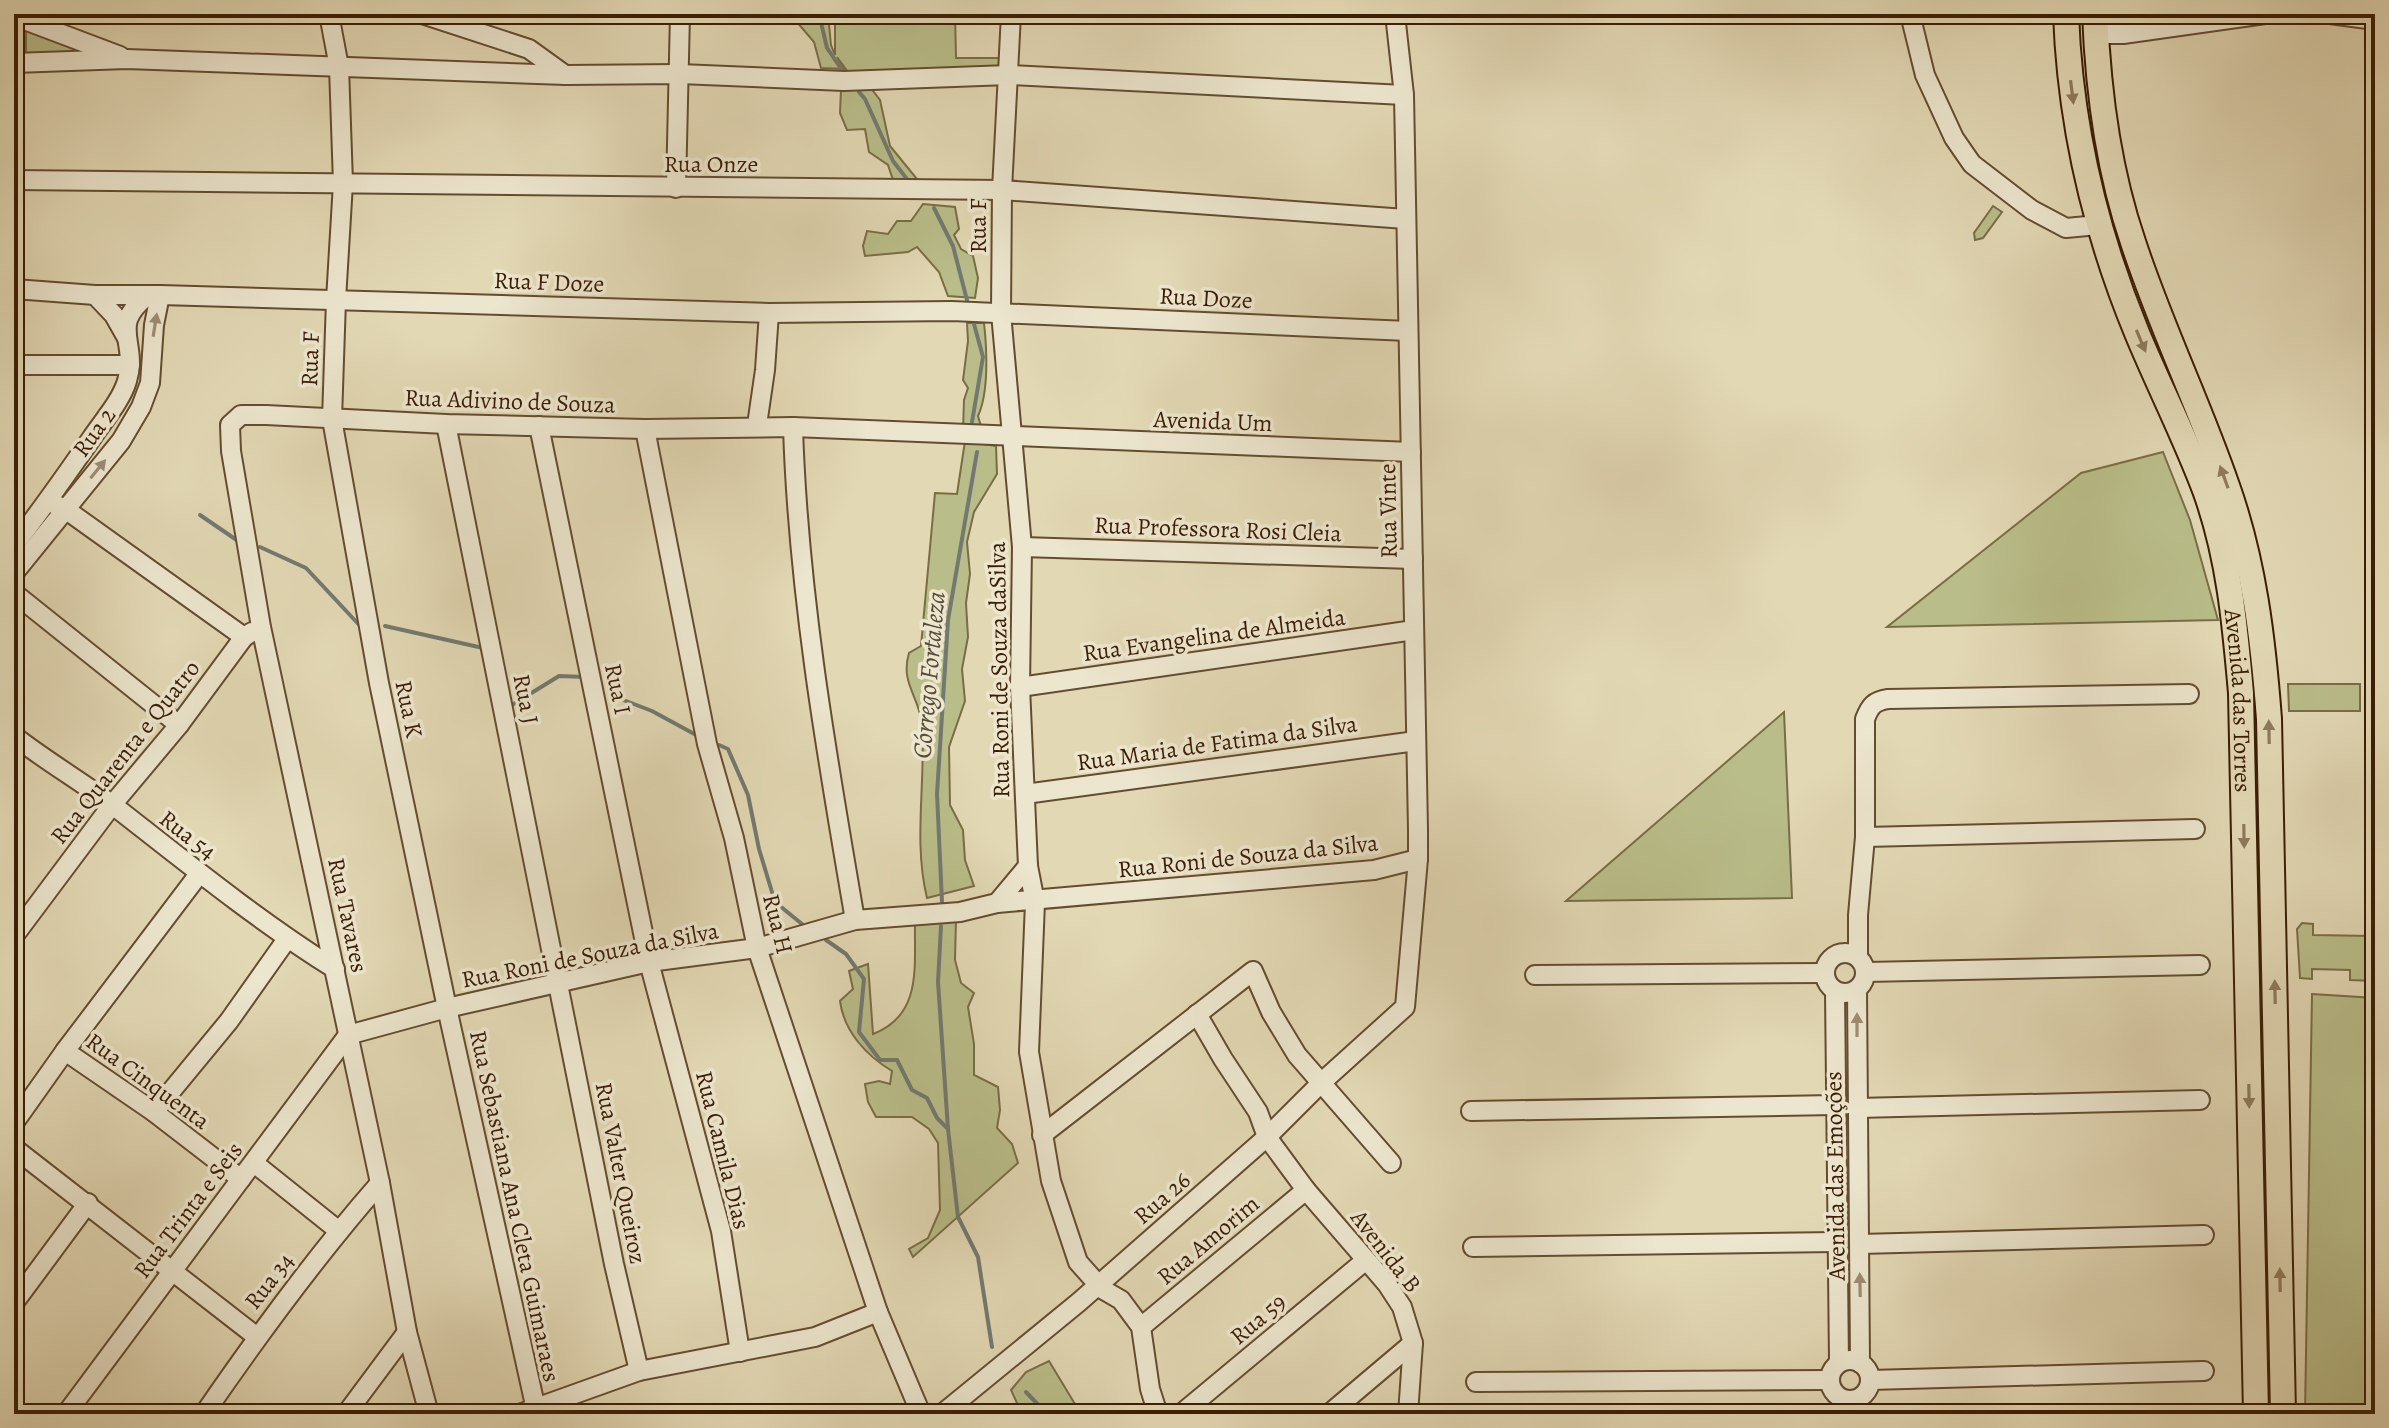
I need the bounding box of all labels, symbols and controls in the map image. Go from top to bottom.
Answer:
one-way arrow [2065,80,2078,105]
street label: Rua Onze [664,148,758,180]
street label: Rua F [962,198,994,254]
street label: Rua F Doze [493,264,605,300]
street label: Rua Doze [1158,280,1254,316]
one-way arrow [149,312,162,337]
one-way arrow [2134,329,2147,353]
street label: Rua F [293,331,327,387]
street label: Rua Adivino de Souza [404,381,617,421]
street label: Rua 2 [65,401,123,463]
street label: Avenida Um [1152,403,1273,439]
one-way arrow [89,459,106,479]
street label: Rua Vinte [1371,463,1405,559]
one-way arrow [2217,465,2230,489]
street label: Rua Professora Rosi Cleia [1094,509,1343,549]
street label: Rua Roni de Souza daSilva [981,541,1017,798]
water label: Córrego Fortaleza [904,590,954,760]
street label: Rua Evangelina de Almeida [1081,601,1348,669]
street label: Avenida das Torres [2216,606,2259,793]
street label: Rua Quarenta e Quatro [43,653,207,851]
street label: Rua I [597,660,639,718]
street label: Rua J [505,671,547,727]
street label: Rua K [387,677,431,741]
street label: Rua Maria de Fatima da Silva [1075,707,1360,779]
one-way arrow [2263,719,2276,744]
street label: Rua 54 [153,803,223,867]
one-way arrow [2238,824,2250,849]
street label: Rua Roni de Souza da Silva [1116,826,1380,886]
street label: Rua Tavares [320,855,376,975]
street label: Rua H [755,891,801,957]
street label: Rua Roni de Souza da Silva [459,914,722,996]
one-way arrow [2269,979,2281,1004]
one-way arrow [1851,1012,1863,1037]
street label: Rua Cinquenta [80,1025,217,1137]
street label: Rua Sebastiana Ana Cleta Guimaraes [462,1027,568,1385]
street label: Rua Camila Dias [688,1067,758,1233]
street label: Avenida das Emoções [1817,1071,1853,1282]
street label: Rua Valter Queiroz [588,1079,654,1267]
one-way arrow [2243,1084,2256,1109]
street label: Rua Trinta e Seis [126,1135,250,1285]
street label: Rua 26 [1127,1164,1197,1232]
street label: Rua Amorim [1150,1188,1266,1292]
street label: Avenida B [1343,1202,1429,1299]
street label: Rua 34 [237,1246,301,1316]
one-way arrow [2274,1267,2287,1292]
one-way arrow [1854,1272,1866,1297]
street label: Rua 59 [1223,1286,1293,1352]

